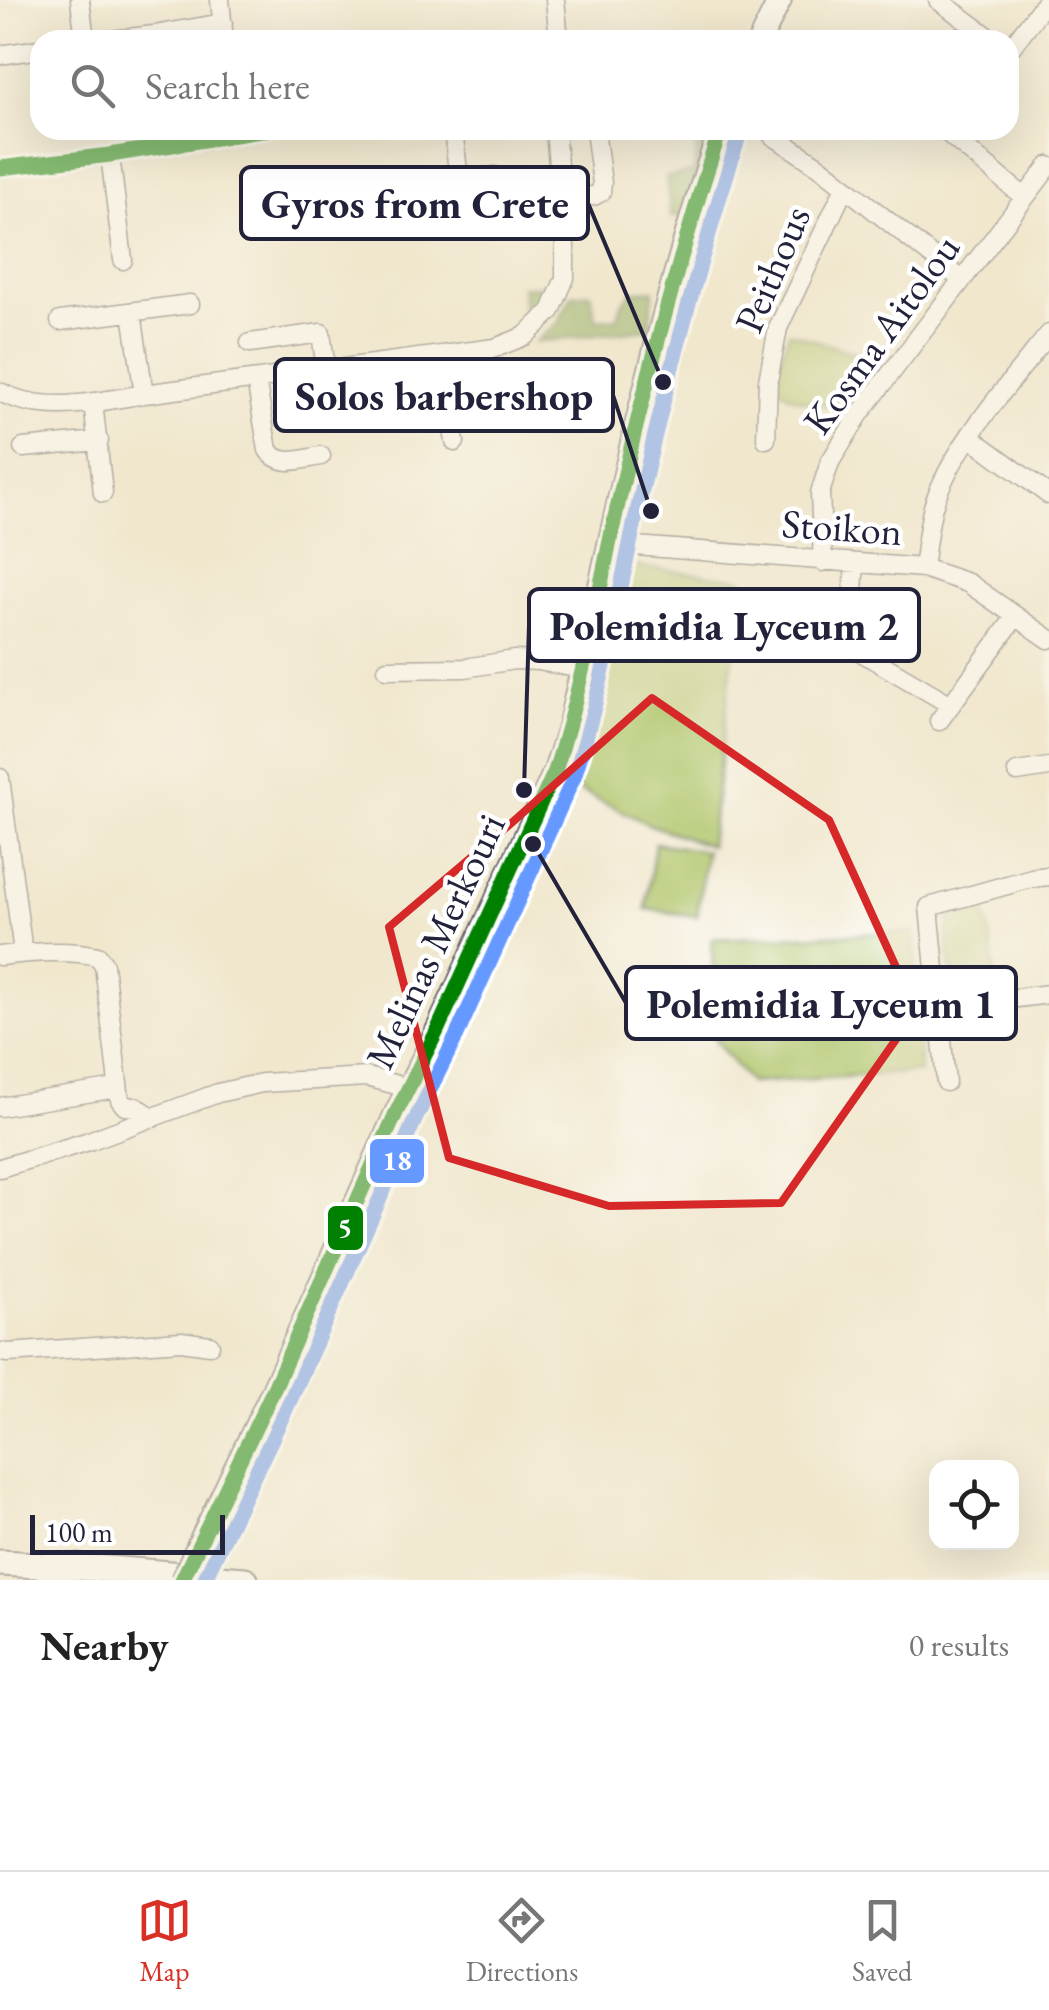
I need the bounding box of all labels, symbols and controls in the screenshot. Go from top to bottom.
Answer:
search box [30,30,1019,140]
icon: search [65,58,120,113]
text: Search here [145,61,310,110]
callout: Gyros from Crete [241,167,588,239]
text: Gyros from Crete [261,176,569,231]
street label: Peithous [722,198,822,340]
street label: Kosma Aitolou [791,224,971,444]
callout: Solos barbershop [275,359,613,431]
text: Solos barbershop [295,368,593,423]
street label: Stoikon [780,497,904,557]
callout: Polemidia Lyceum 2 [529,589,919,661]
text: Polemidia Lyceum 2 [549,598,899,653]
street label: Melinas Merkouri [353,805,517,1077]
callout: Polemidia Lyceum 1 [626,967,1016,1039]
text: Polemidia Lyceum 1 [646,976,996,1031]
line badge: 18 [368,1137,426,1185]
text: 18 [382,1142,412,1178]
line badge: 5 [326,1204,365,1252]
text: 5 [338,1209,352,1245]
map controls [929,1460,1019,1550]
button: locate [929,1460,1019,1550]
scale bar [30,1510,225,1554]
text: 100 m [45,1514,113,1550]
text: Nearby [40,1618,169,1673]
text: 0 results [909,1624,1009,1666]
tab: Map [137,1893,192,1989]
tab: Directions [466,1893,578,1989]
tab: Saved [852,1893,912,1989]

